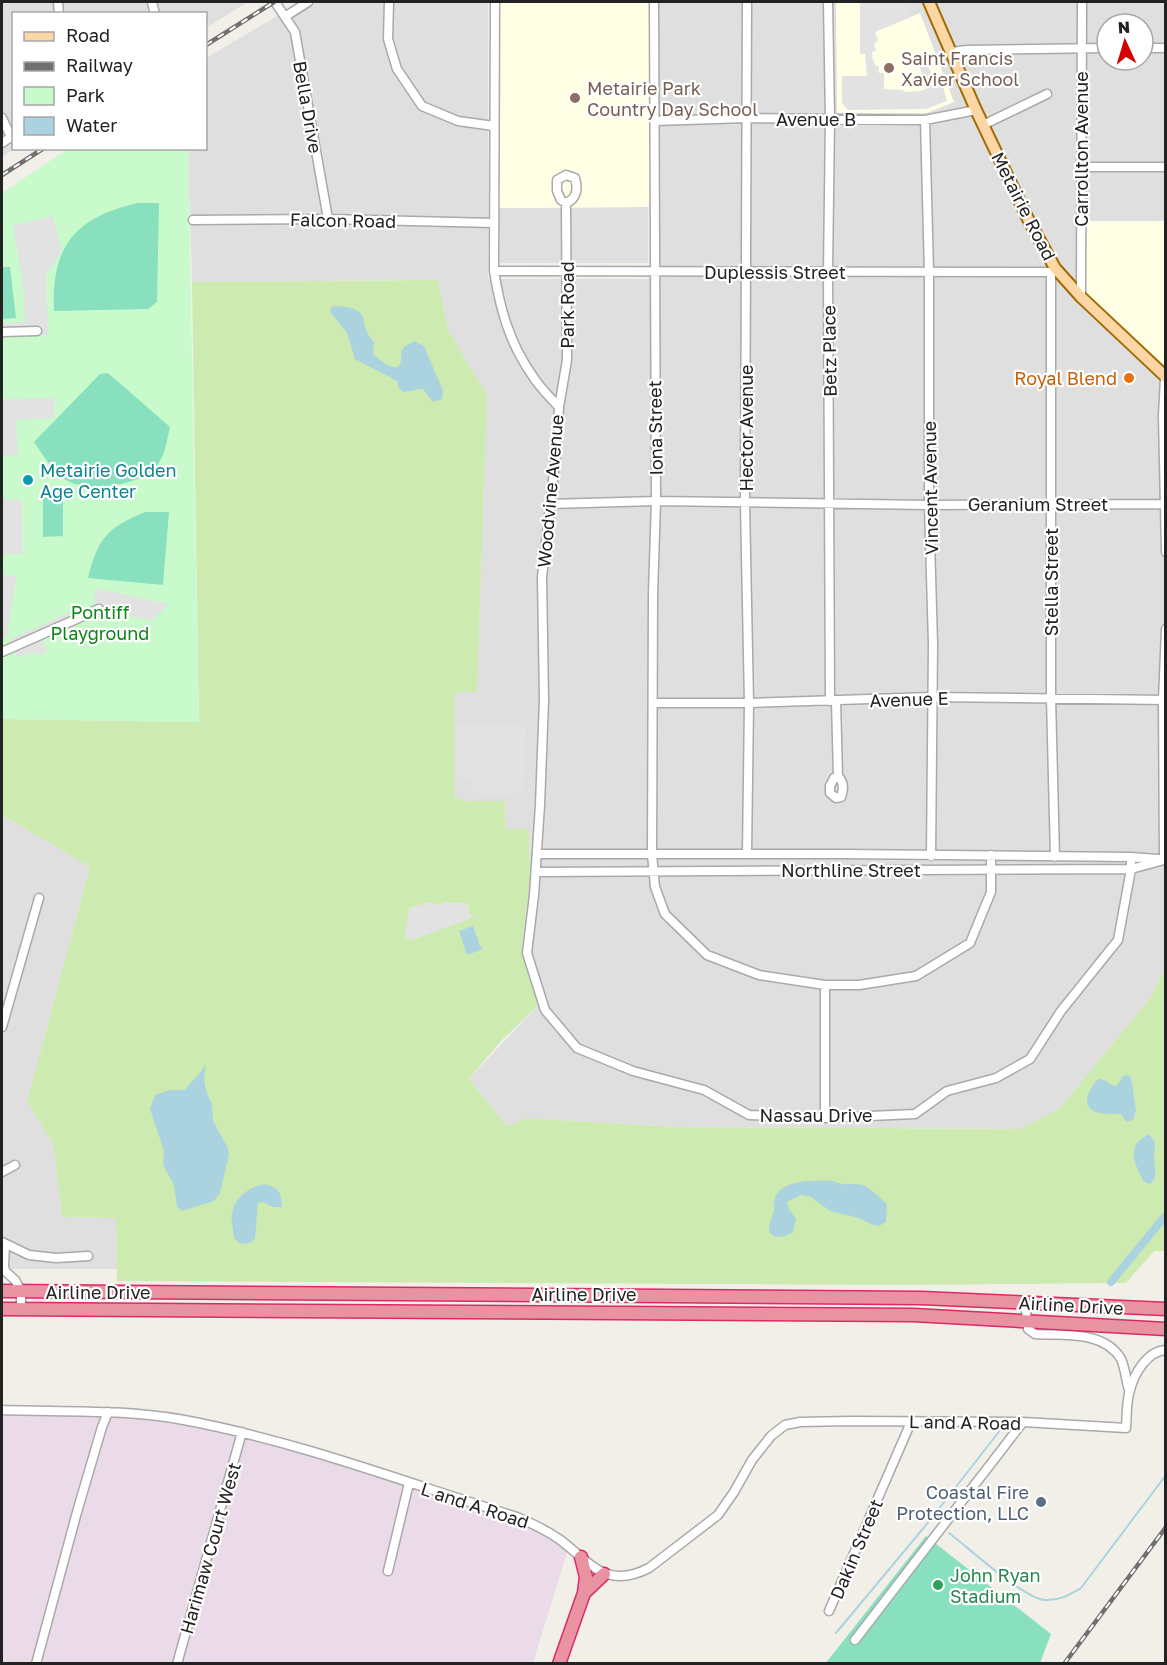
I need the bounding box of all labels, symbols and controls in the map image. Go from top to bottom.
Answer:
legend [12,12,207,150]
north arrow [1095,12,1155,72]
text: N [1117,17,1131,37]
text: Road [66,24,110,46]
place label: Saint Francis Xavier School [901,47,1019,90]
text: Railway [66,54,133,76]
street label: Bella Drive [289,59,327,155]
marker: Saint Francis Xavier School [882,61,896,75]
street label: Carrollton Avenue [1070,71,1092,227]
place label: Metairie Park Country Day School [587,77,758,120]
text: Park [66,84,105,106]
marker: Metairie Park Country Day School [568,91,582,105]
street label: Avenue B [776,108,856,130]
text: Water [66,114,117,136]
street label: Metairie Road [987,148,1061,264]
street label: Falcon Road [290,208,396,232]
street label: Park Road [556,261,578,349]
street label: Duplessis Street [704,261,846,283]
street label: Betz Place [817,305,841,397]
street label: Hector Avenue [735,365,757,492]
place label: Royal Blend [1014,367,1117,389]
marker: Royal Blend [1122,371,1136,385]
street label: Iona Street [643,380,667,476]
street label: Woodvine Avenue [532,413,568,569]
street label: Vincent Avenue [918,421,942,555]
place label: Metairie Golden Age Center [40,459,177,502]
marker: Metairie Golden Age Center [21,473,35,487]
street label: Geranium Street [968,493,1108,515]
street label: Stella Street [1040,528,1062,636]
park label: Pontiff Playground [51,601,149,644]
street label: Avenue E [869,687,949,711]
street label: Northline Street [781,859,921,881]
street label: Nassau Drive [759,1104,873,1126]
street label: Airline Drive [45,1281,151,1303]
street label: Airline Drive [531,1283,637,1305]
street label: Airline Drive [1018,1291,1124,1319]
street label: L and A Road [909,1410,1021,1434]
street label: Harimaw Court West [175,1460,245,1636]
street label: L and A Road [418,1477,532,1533]
place label: Coastal Fire Protection, LLC [896,1481,1029,1524]
marker: Coastal Fire Protection, LLC [1034,1495,1048,1509]
street label: Dakin Street [825,1496,887,1602]
place label: John Ryan Stadium [950,1564,1040,1607]
marker: John Ryan Stadium [931,1578,945,1592]

